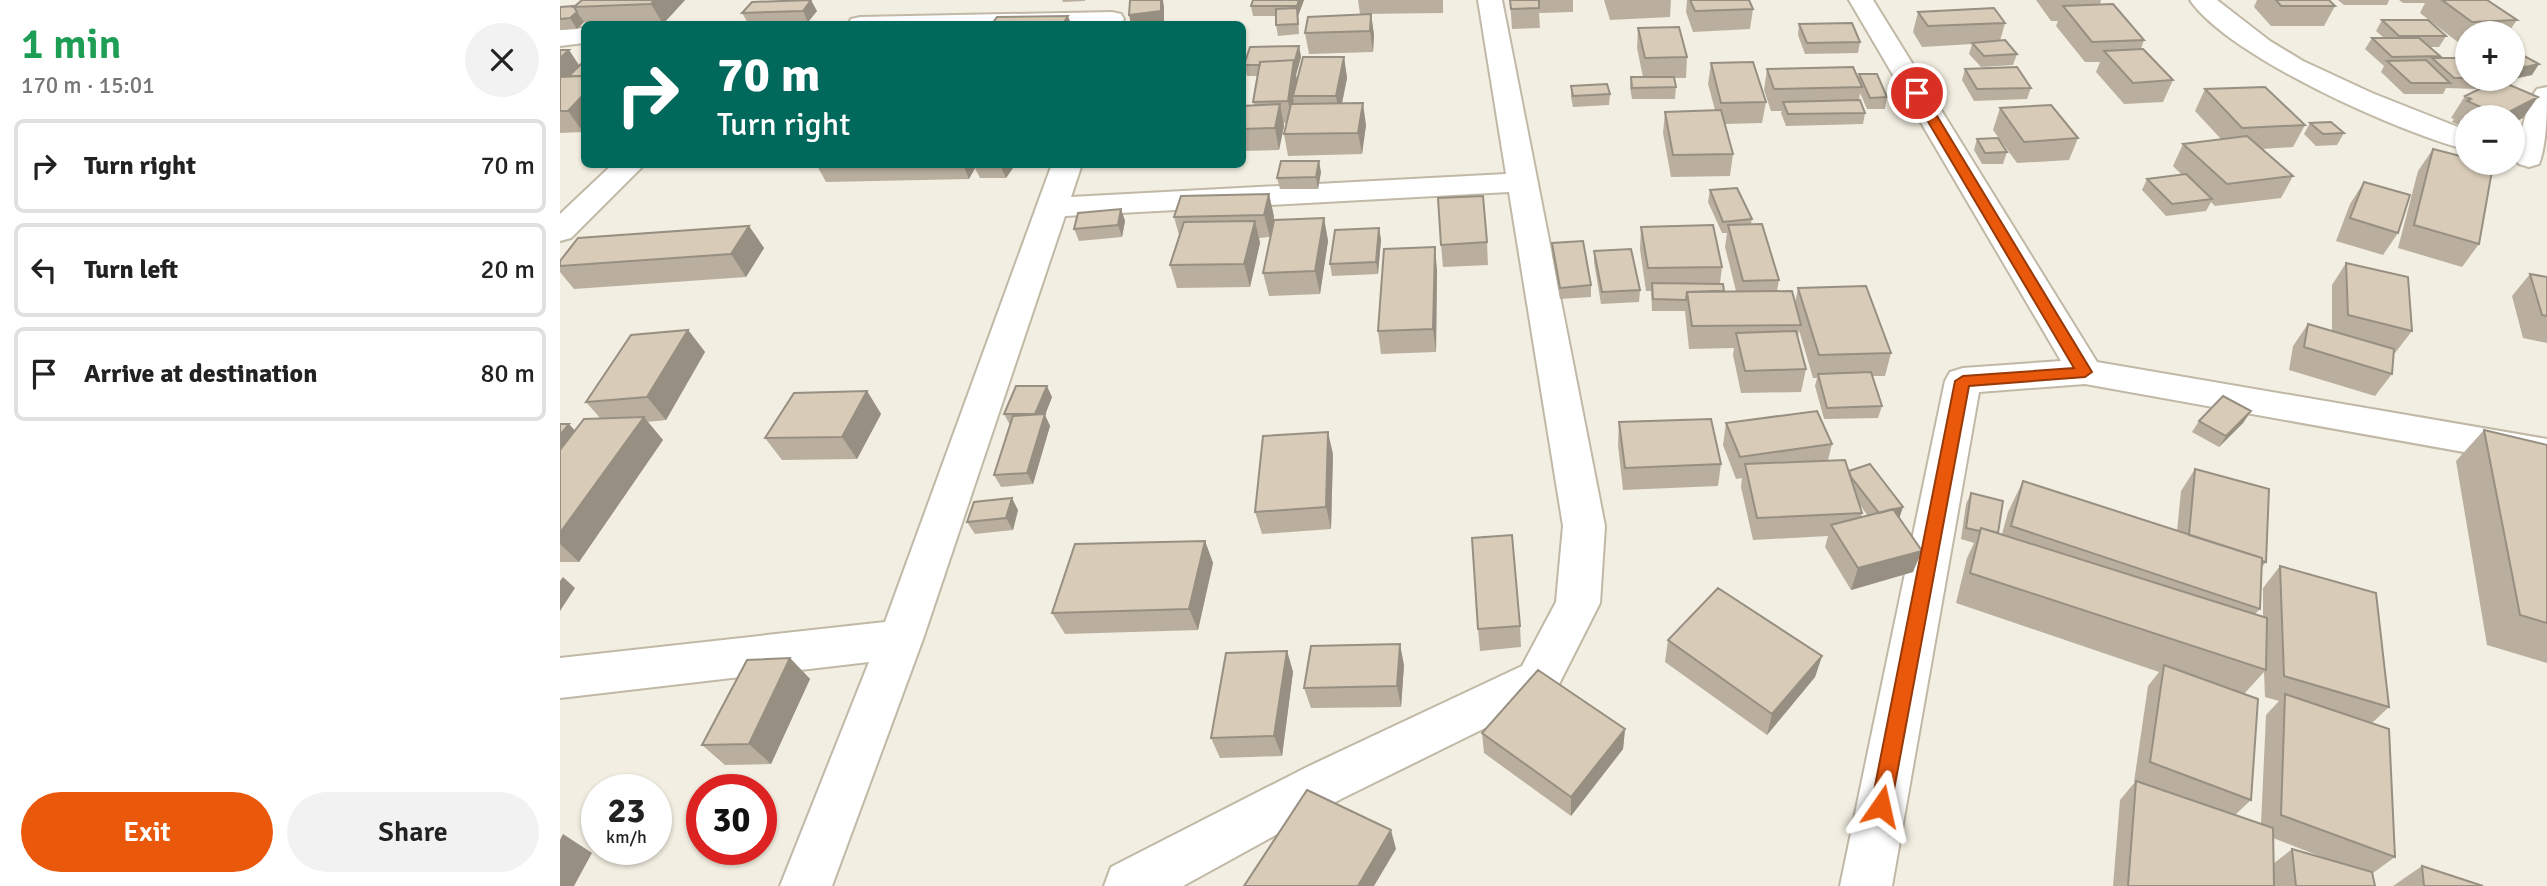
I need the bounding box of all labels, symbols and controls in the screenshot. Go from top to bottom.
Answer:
text: 1 min [21,19,122,70]
map controls [2455,21,2525,175]
button: + [2455,21,2525,91]
button: close [465,23,539,97]
text: 70 m [717,45,820,105]
icon: right [602,49,693,140]
pin [1887,63,1947,123]
text: 170 m · 15:01 [21,71,155,100]
icon: arrive [1898,74,1936,112]
text: Turn right [717,105,850,144]
button: − [2455,105,2525,175]
icon: right [25,147,63,185]
text: Turn right [84,150,196,182]
text: 70 m [480,150,535,182]
icon: left [25,251,63,289]
text: Turn left [84,254,178,286]
text: 20 m [480,254,535,286]
icon: arrive [25,355,63,393]
text: Arrive at destination [84,358,317,390]
text: 80 m [480,358,535,390]
position arrow [1844,769,1918,843]
speed limit sign: 30 [686,774,777,865]
text: 23 [608,789,645,832]
button: Exit [21,792,273,872]
button: Share [287,792,539,872]
text: km/h [606,826,647,848]

